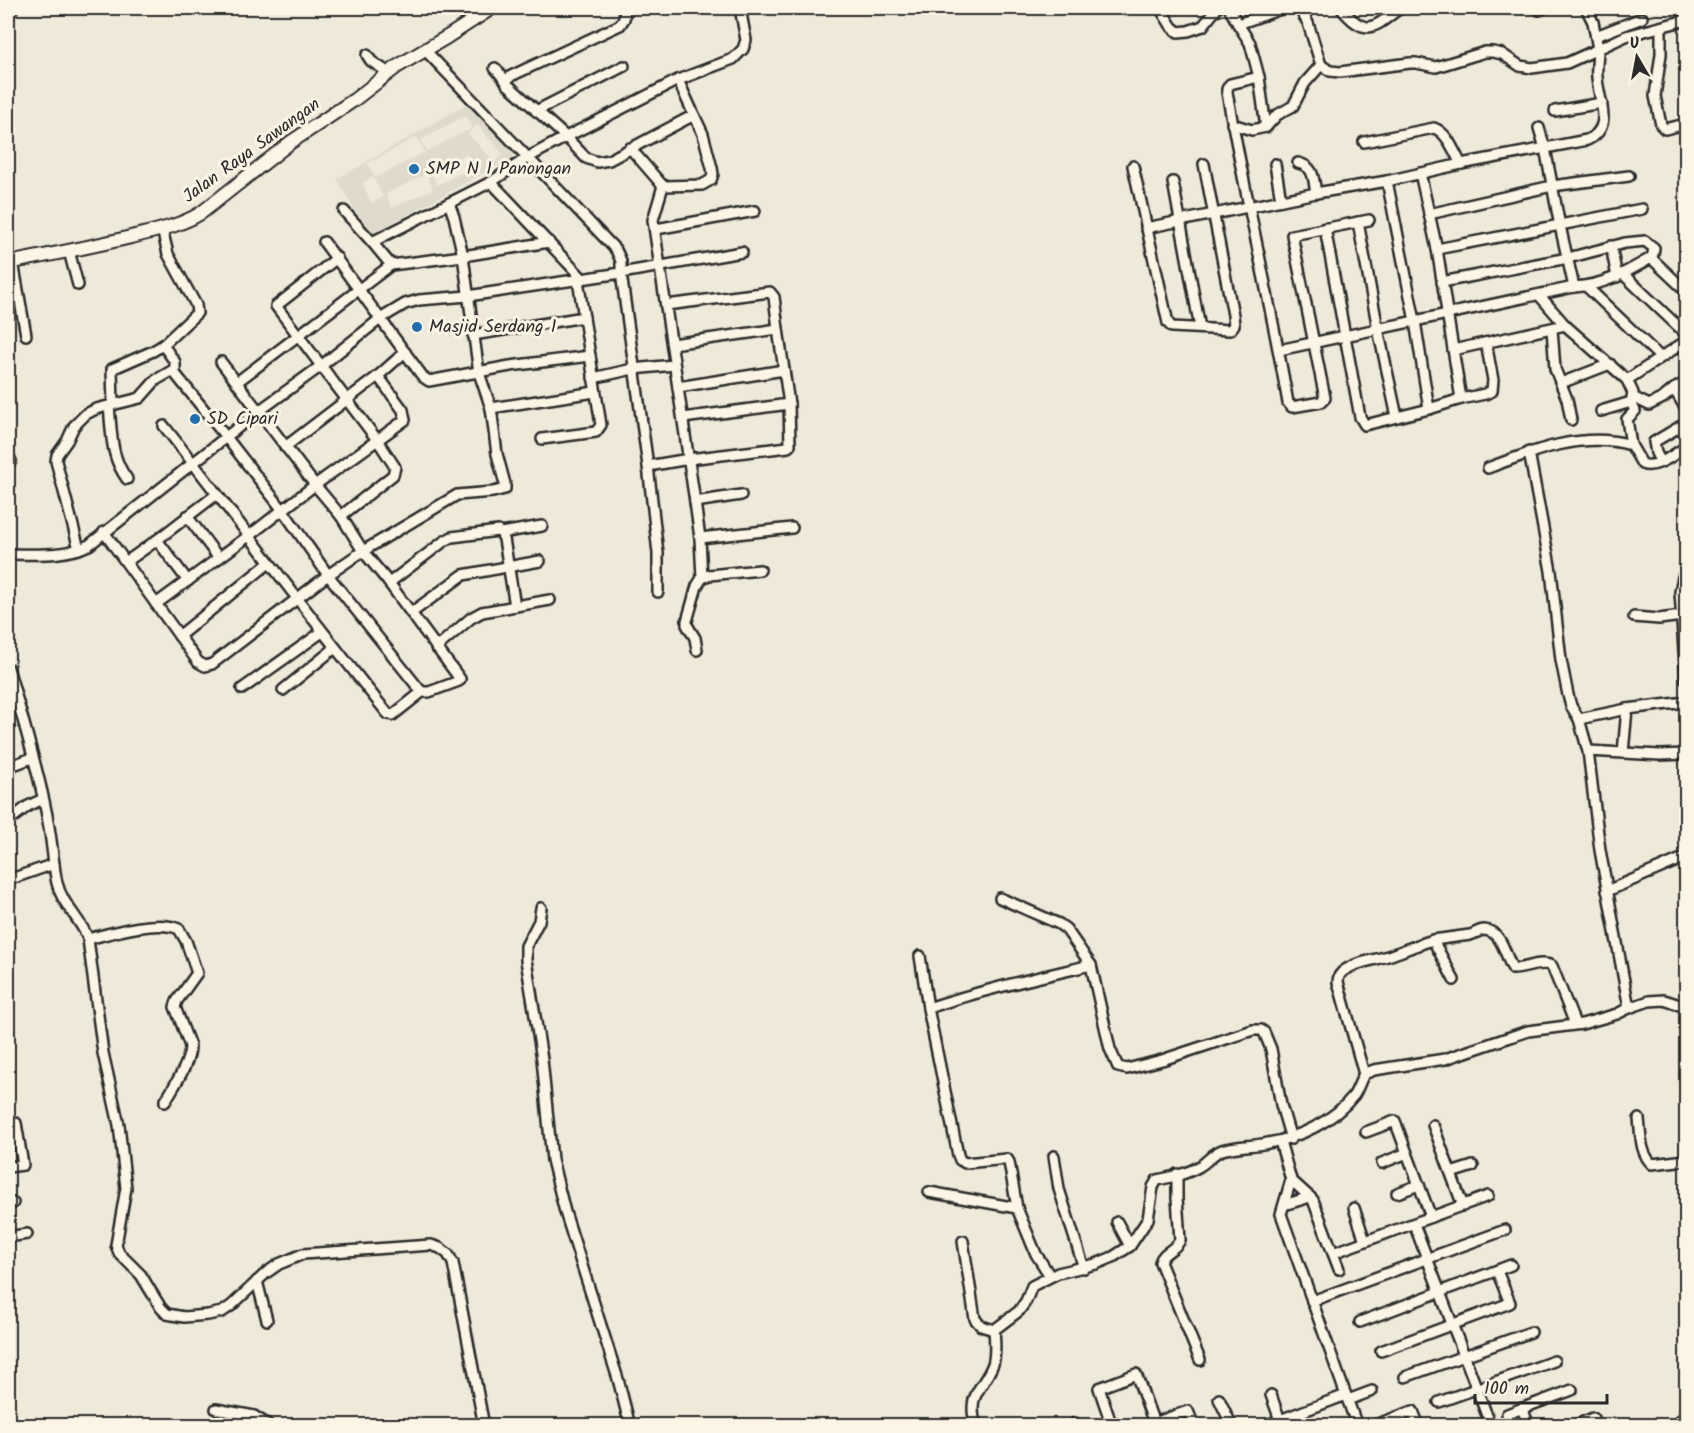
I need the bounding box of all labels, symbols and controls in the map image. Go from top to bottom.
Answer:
north arrow [1607,27,1667,87]
text: U [1628,30,1642,57]
street label: Jalan Raya Sawangan [177,91,327,211]
place label: SMP N 1 Panongan [426,155,571,184]
marker: SMP N 1 Panongan [407,162,421,176]
place label: Masjid Serdang 1 [429,313,556,342]
marker: Masjid Serdang 1 [410,320,424,334]
place label: SD Cipari [207,405,278,434]
marker: SD Cipari [188,412,202,426]
scale bar [1475,1367,1607,1405]
text: 100 m [1484,1375,1529,1404]

